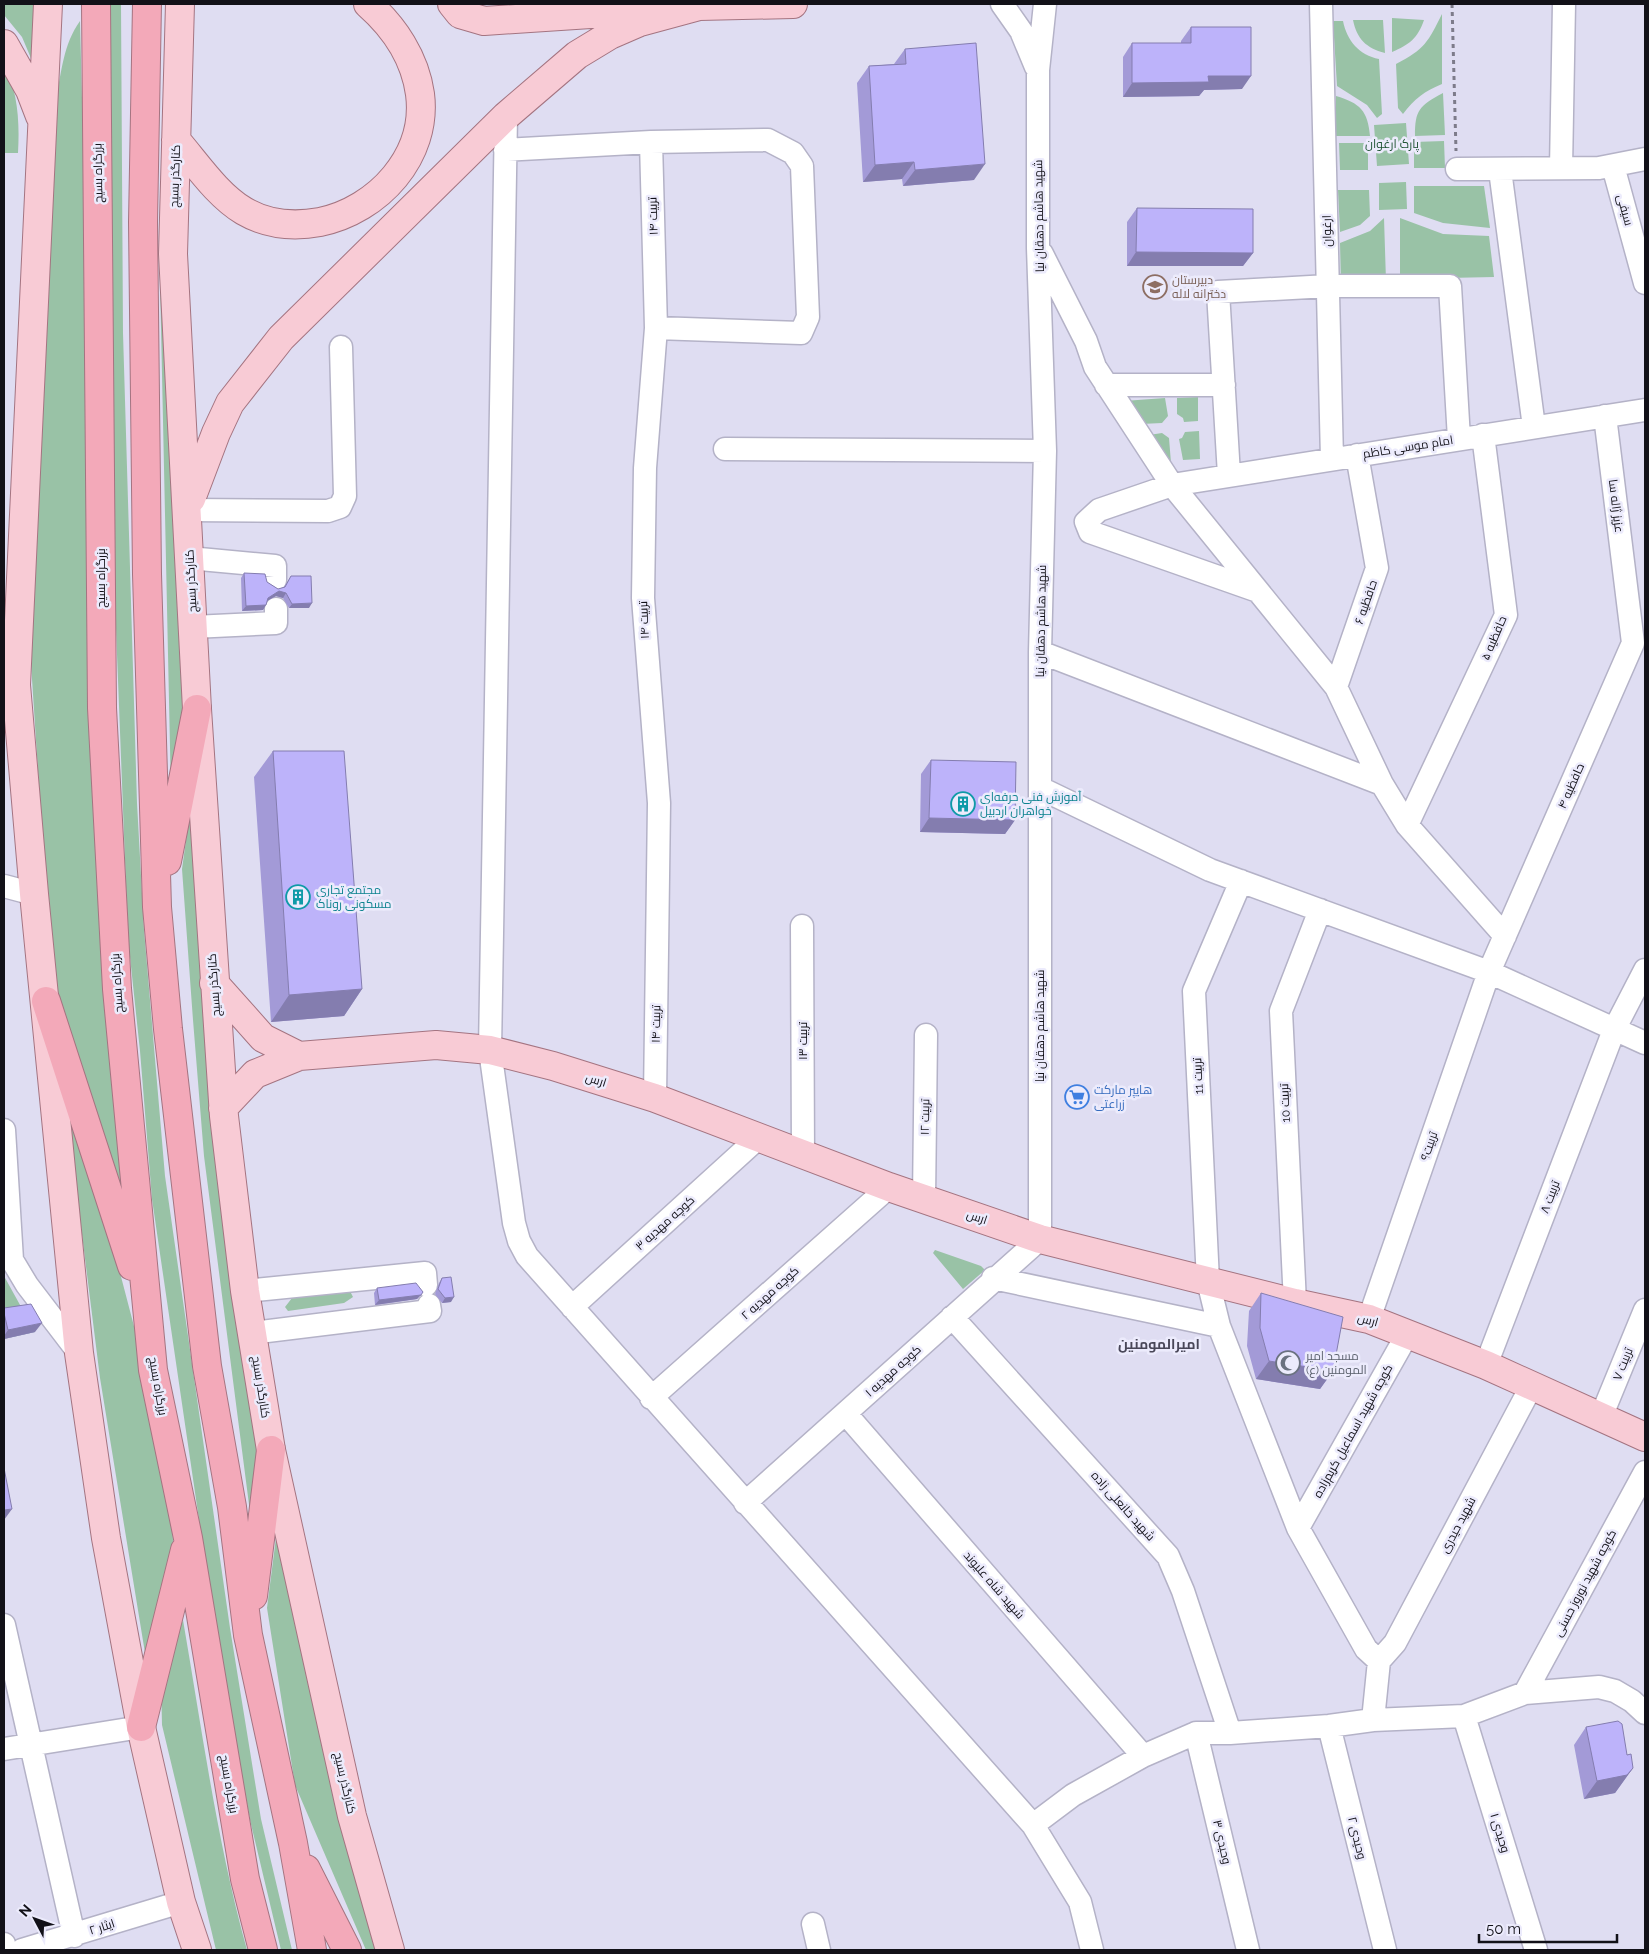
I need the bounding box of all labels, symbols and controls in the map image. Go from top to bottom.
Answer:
park label: پارک ارغوان [1365,137,1420,153]
street label: بزرگراه بسیج [90,143,107,203]
street label: کنارگذر بسیج [167,144,184,208]
street label: شهید هاشم دهقان نیا [1031,159,1048,272]
street label: سیفی [1614,193,1636,227]
street label: تربیت ۱۴ [645,196,661,235]
street label: ارغوان [1320,215,1334,247]
place label: دبیرستان دخترانه لاله [1172,273,1226,301]
school or university icon: دبیرستان دخترانه لاله [1142,274,1168,300]
street label: امام موسی کاظم [1362,433,1454,462]
street label: عزیز ژاله سا [1606,478,1626,534]
street label: بزرگراه بسیج [94,548,109,608]
street label: کنارگذر بسیج [182,549,201,613]
street label: شهید هاشم دهقان نیا [1033,564,1050,677]
street label: حافظیه ۶ [1352,578,1380,626]
street label: تربیت ۱۴ [636,600,652,639]
street label: حافظیه ۵ [1478,614,1510,662]
street label: حافظیه ۴ [1555,761,1587,811]
place label: آموزش فنی حرفه‌ای خواهران اردبیل [980,790,1082,818]
building icon: آموزش فنی حرفه‌ای خواهران اردبیل [950,791,976,817]
place label: مجتمع تجاری مسکونی روناک [316,883,392,911]
building icon: مجتمع تجاری مسکونی روناک [285,884,311,910]
street label: بزرگراه بسیج [108,953,127,1013]
street label: کنارگذر بسیج [205,953,224,1017]
street label: شهید هاشم دهقان نیا [1033,970,1048,1082]
street label: تربیت ۱۴ [649,1004,663,1043]
street label: تربیت ۱۳ [796,1021,810,1060]
street label: تربیت 11 [1190,1057,1206,1095]
street label: ارس [584,1070,608,1090]
street label: تربیت 10 [1277,1082,1293,1123]
place label: هایپر مارکت زراعتی [1094,1083,1152,1111]
supermarket icon: هایپر مارکت زراعتی [1064,1084,1090,1110]
street label: تربیت ۱۲ [918,1098,932,1135]
street label: تربیت۹ [1418,1129,1441,1162]
street label: تربیت ۸ [1537,1178,1563,1215]
street label: کوچه مهدیه ۳ [633,1193,699,1255]
street label: ارس [965,1207,989,1227]
street label: کوچه مهدیه ۲ [738,1263,803,1324]
street label: ارس [1356,1310,1380,1330]
district label: امیرالمومنین [1118,1336,1200,1353]
street label: کوچه مهدیه ۱ [862,1342,925,1401]
street label: تربیت ۷ [1610,1345,1636,1382]
place label: مسجد امیر المومنین (ع) [1305,1349,1367,1378]
mosque icon: مسجد امیر المومنین (ع) [1275,1350,1301,1376]
street label: بزرگراه بسیج [145,1355,170,1417]
street label: کنارگذر بسیج [248,1355,273,1419]
street label: کوچه شهید اسماعیل کریم‌زاده [1310,1362,1397,1501]
street label: شهید خانعلی زاده [1088,1468,1158,1544]
street label: شهید حیدری [1437,1495,1479,1555]
street label: کوچه شهید نوروز حسنی [1551,1527,1621,1640]
street label: شهید شاه علیوند [961,1548,1027,1622]
street label: کنارگذر بسیج [330,1751,359,1816]
street label: بزرگراه بسیج [216,1753,241,1815]
street label: وحیدی ۱ [1487,1811,1513,1855]
street label: وحیدی ۲ [1345,1815,1369,1861]
street label: وحیدی ۳ [1210,1818,1234,1866]
north arrow [10,1894,60,1944]
text: N [16,1901,35,1920]
scale bar [1479,1912,1616,1944]
street label: ایثار ۲ [87,1916,117,1938]
text: 50 m [1486,1920,1521,1938]

